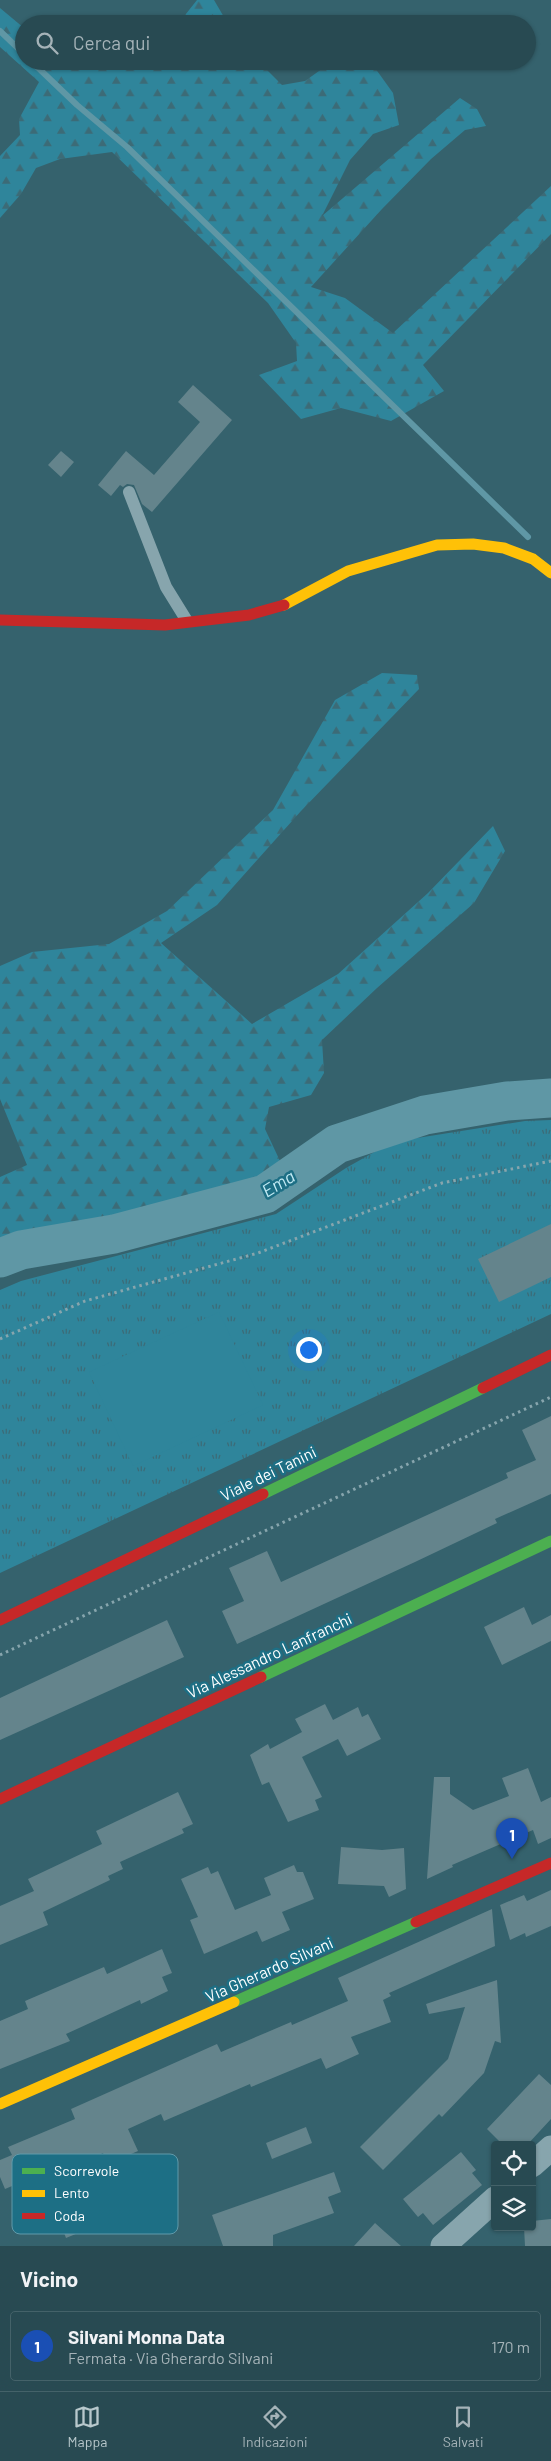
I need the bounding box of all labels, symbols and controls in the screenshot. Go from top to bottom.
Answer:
search box [15,15,536,70]
icon: search [33,29,61,57]
text: Cerca qui [73,31,150,54]
water label: Ema [258,1165,298,1201]
your location [296,1337,322,1363]
street label: Viale dei Tanini [217,1442,319,1504]
street label: Via Alessandro Lanfranchi [183,1608,355,1702]
pin: 1 [496,1818,528,1859]
street label: Via Gherardo Silvani [202,1932,336,2006]
map controls [491,2141,536,2231]
button: locate [491,2141,536,2186]
legend [12,2154,178,2234]
text: Scorrevole [54,2162,119,2179]
text: Lento [54,2184,89,2201]
button: layers [491,2186,536,2231]
text: Coda [54,2207,85,2224]
text: Vicino [20,2266,78,2291]
text: Silvani Monna Data [68,2325,225,2348]
text: 1 [34,2337,40,2356]
text: 170 m [491,2337,530,2356]
text: Fermata · Via Gherardo Silvani [68,2348,273,2367]
tab: Mappa [68,2403,107,2450]
tab: Indicazioni [242,2403,308,2450]
tab: Salvati [443,2403,483,2450]

